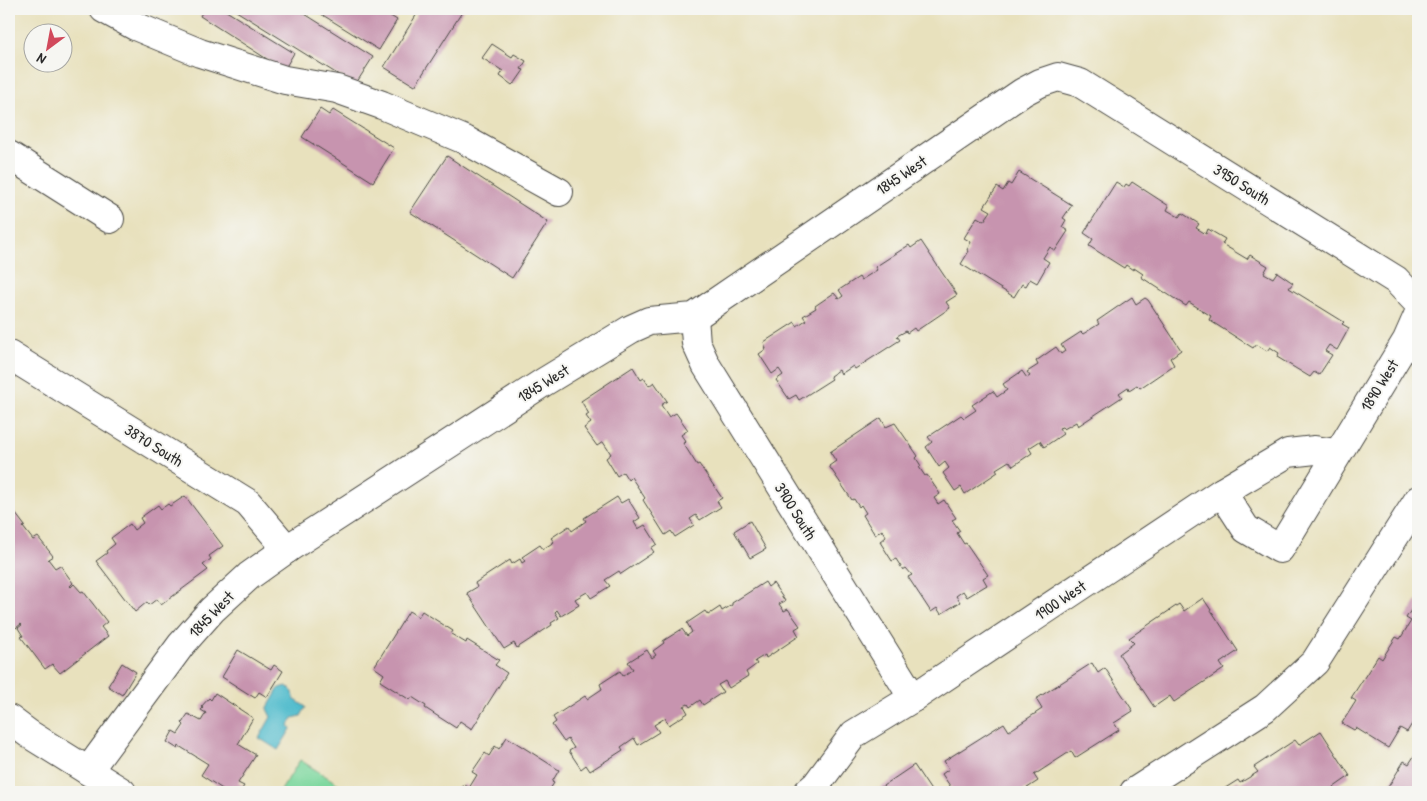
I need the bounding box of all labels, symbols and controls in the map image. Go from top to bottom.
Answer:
north arrow [22,22,72,72]
text: N [32,49,49,69]
street label: 1845 West [871,150,931,200]
street label: 3950 South [1209,158,1275,210]
street label: 1890 West [1354,354,1404,415]
street label: 1845 West [513,358,573,407]
street label: 3870 South [120,418,188,472]
street label: 3900 South [770,478,822,544]
street label: 1900 West [1030,575,1090,625]
street label: 1845 West [183,585,239,642]

